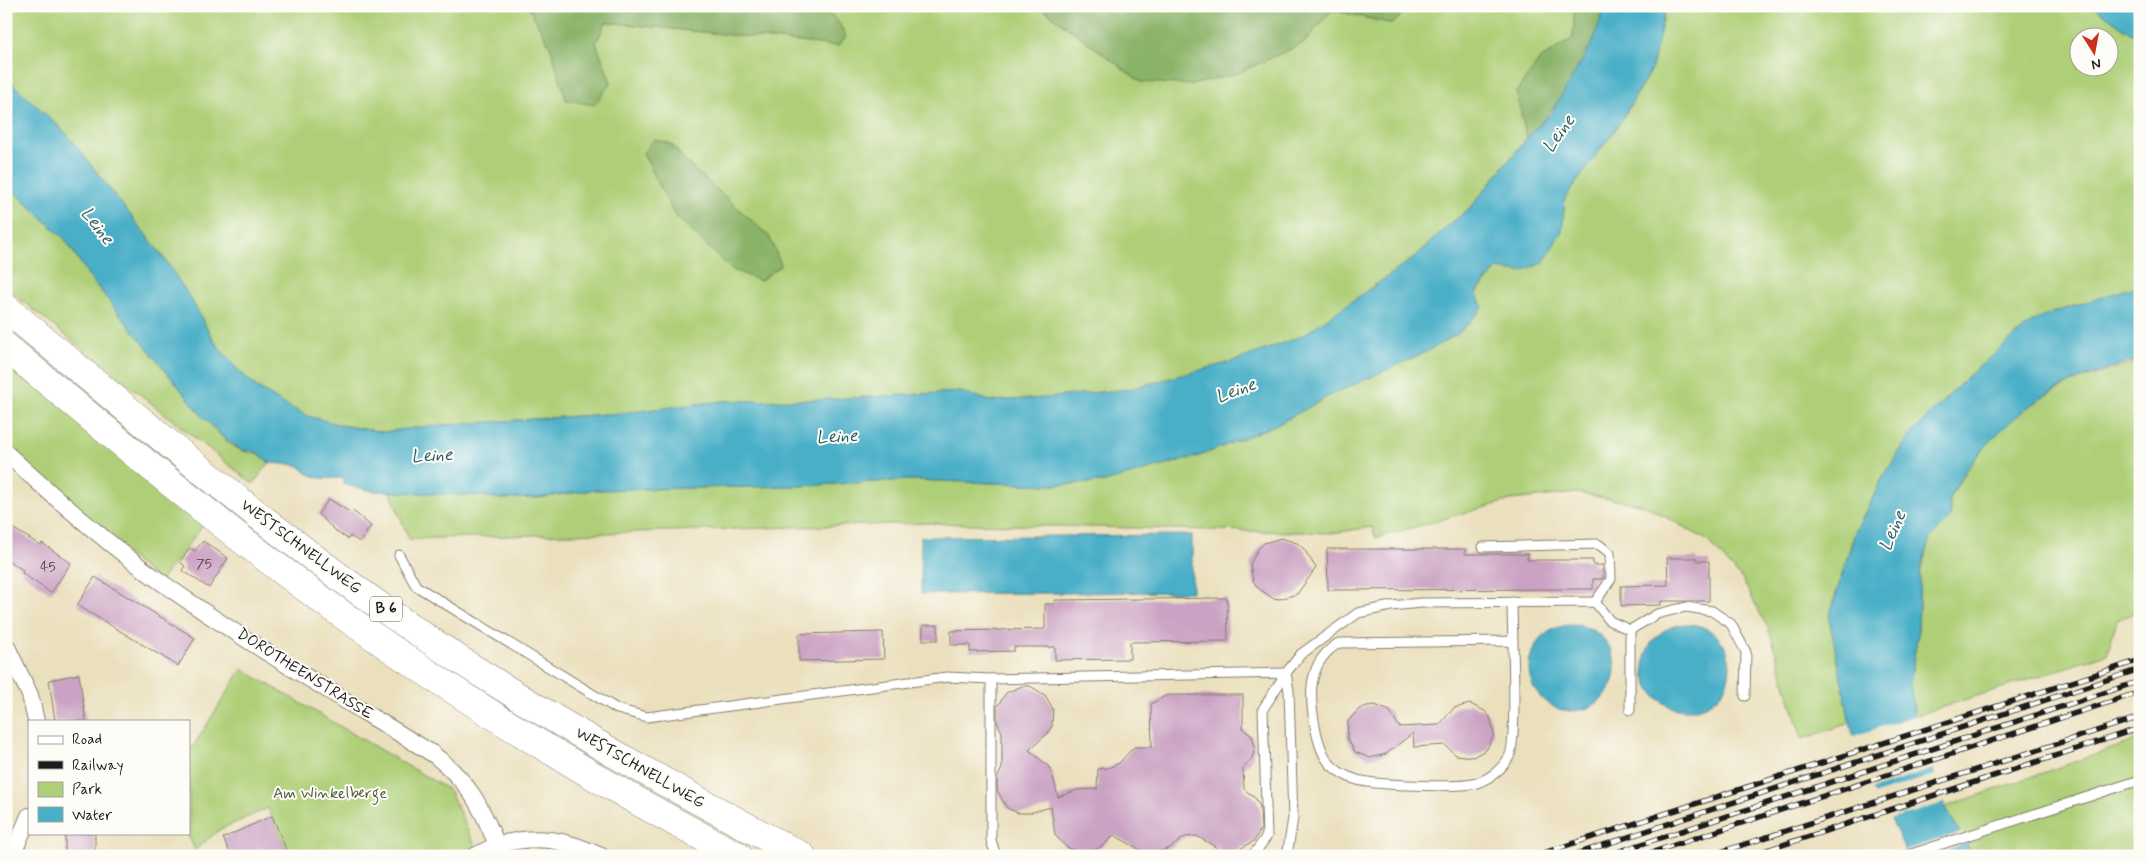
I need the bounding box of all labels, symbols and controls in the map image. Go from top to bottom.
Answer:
north arrow [2068,28,2118,78]
text: N [2090,54,2103,74]
water label: Leine [1537,109,1581,158]
water label: Leine [75,202,120,251]
water label: Leine [1212,372,1261,410]
water label: Leine [816,424,859,450]
water label: Leine [411,443,454,469]
street label: WESTSCHNELLWEG [236,495,366,600]
water label: Leine [1874,506,1913,555]
house number: 75 [196,555,212,573]
house number: 45 [40,558,56,576]
road number: B 6 [370,596,402,622]
street label: DOROTHEENSTRASSE [233,623,377,725]
legend [28,720,190,834]
street label: WESTSCHNELLWEG [572,722,709,814]
text: Road [72,730,102,750]
text: Railway [72,756,124,776]
text: Park [72,780,102,800]
park label: Am Winkelberge [273,783,387,805]
text: Water [72,806,112,826]

